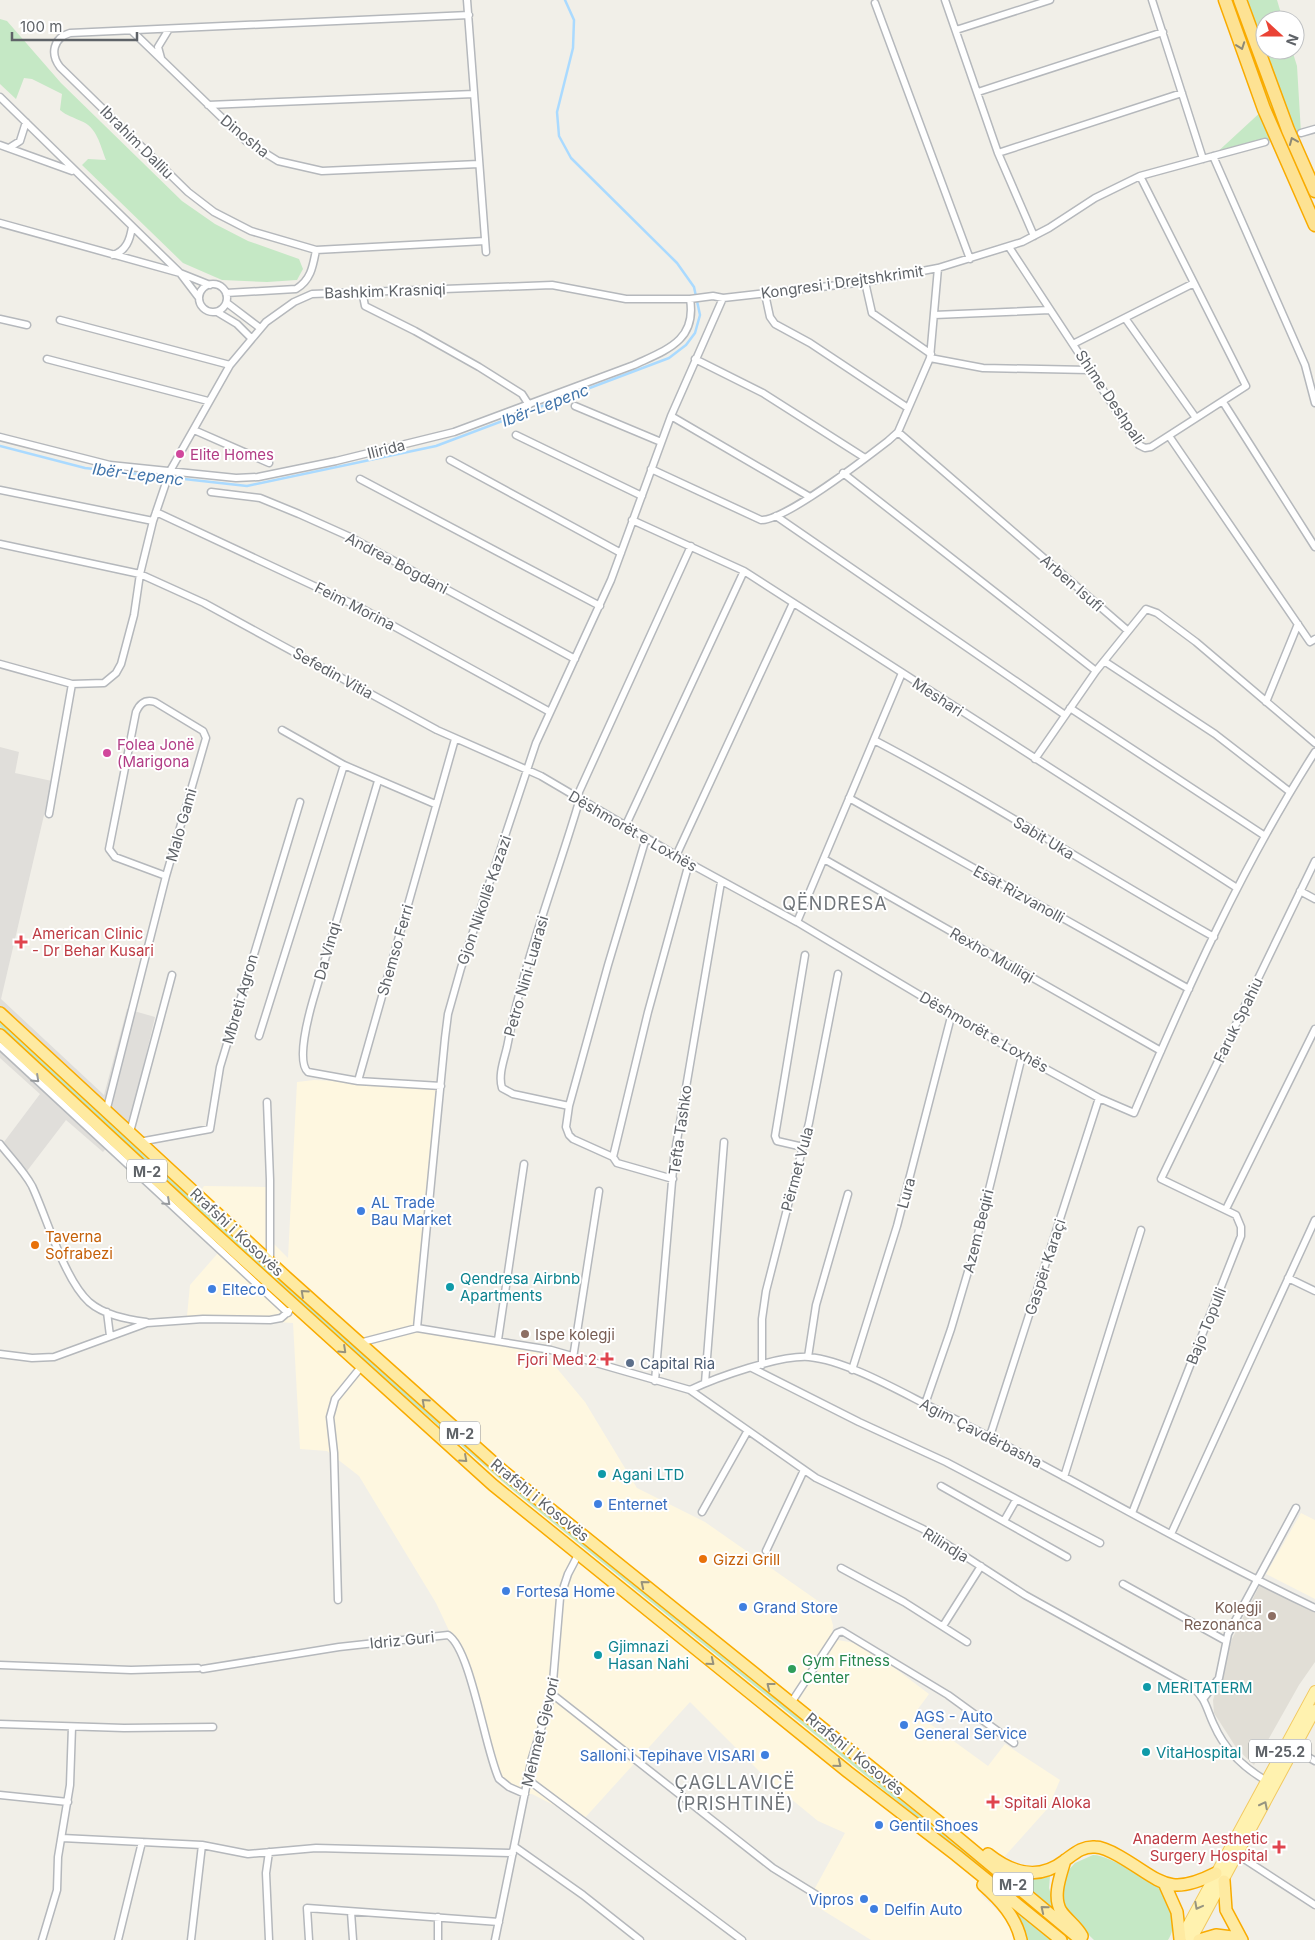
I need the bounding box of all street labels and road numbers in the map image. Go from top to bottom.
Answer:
street label: Ibrahim Dalliu [96,101,178,183]
street label: Dinosha [217,111,273,161]
street label: Kongresi i Drejtshkrimit [760,261,925,303]
street label: Bashkim Krasniqi [324,279,446,303]
street label: Shime Deshpali [1071,346,1149,448]
street label: Ilirida [365,435,407,463]
street label: Andrea Bogdani [342,528,452,598]
street label: Arben Isufi [1037,550,1107,616]
street label: Feim Morina [312,578,398,634]
street label: Sefedin Vitia [289,643,377,703]
street label: Meshari [909,674,967,720]
street label: Malo Gami [162,786,200,864]
street label: Dëshmorët e Loxhës [565,786,701,876]
street label: Sabit Uka [1010,812,1078,864]
street label: Gjon Nikollë Kazazi [453,833,515,967]
street label: Esat Rizvanolli [970,861,1068,927]
street label: Shemso Ferri [373,902,417,998]
street label: Petro Nini Luarasi [500,913,552,1039]
street label: Da Vinqi [310,920,344,982]
street label: Rexho Mulliqi [946,923,1038,987]
street label: Mbreti Agron [218,952,262,1046]
street label: Faruk Spahiu [1209,974,1267,1066]
street label: Dëshmorët e Loxhës [916,987,1052,1077]
street label: Tefta Tashko [664,1084,696,1176]
street label: Përmet Vula [777,1125,817,1213]
road number: M-2 [127,1160,167,1182]
street label: Lura [893,1175,919,1211]
street label: Rrafshi i Kosovës [186,1184,288,1280]
street label: Azem Beqiri [958,1187,998,1275]
street label: Gaspër Karaçi [1020,1216,1070,1318]
street label: Bajo Topulli [1182,1285,1230,1367]
street label: Agim Çavdërbasha [917,1394,1045,1472]
road number: M-2 [440,1422,480,1445]
street label: Rrafshi i Kosovës [487,1454,593,1546]
street label: Rilindja [919,1524,973,1566]
street label: Idriz Guri [369,1627,435,1653]
street label: Mehmet Gjevori [517,1675,563,1789]
street label: Rrafshi i Kosovës [802,1708,908,1800]
road number: M-25.2 [1249,1740,1311,1762]
road number: M-2 [993,1872,1033,1896]

